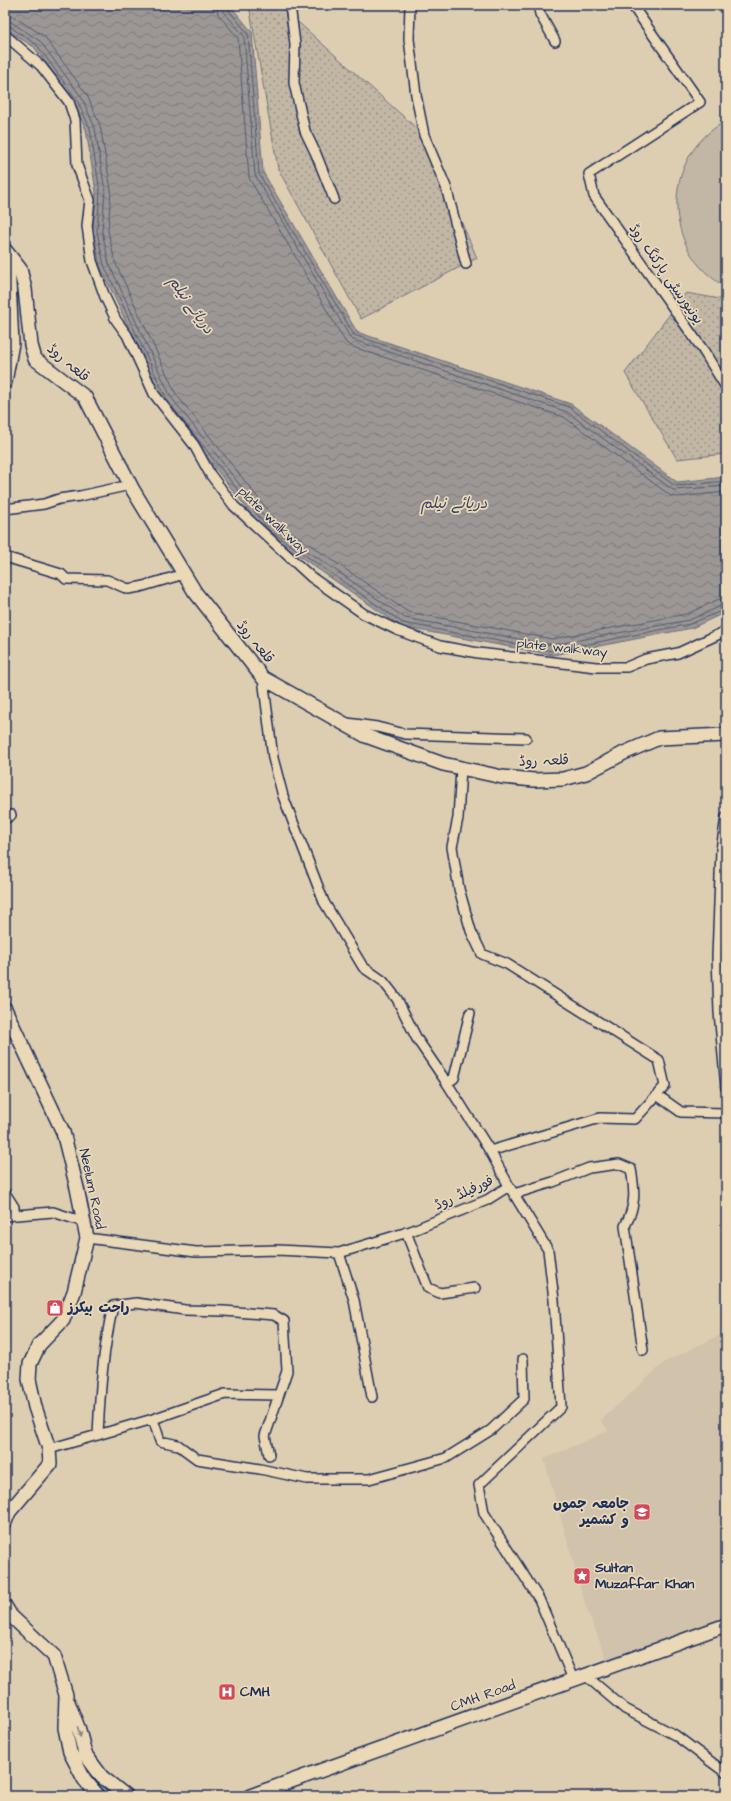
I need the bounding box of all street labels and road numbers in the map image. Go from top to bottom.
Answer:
street label: یونیورسٹی پارکنگ روڈ [624,220,708,328]
street label: قلعہ روڈ [42,339,94,387]
street label: plate walkway [233,482,313,560]
street label: قلعہ روڈ [231,616,279,668]
street label: plate walkway [516,633,609,663]
street label: قلعہ روڈ [519,750,569,772]
street label: Neelum Road [74,1147,110,1231]
street label: فورفیلڈ روڈ [431,1171,497,1215]
street label: CMH Road [448,1675,518,1717]

